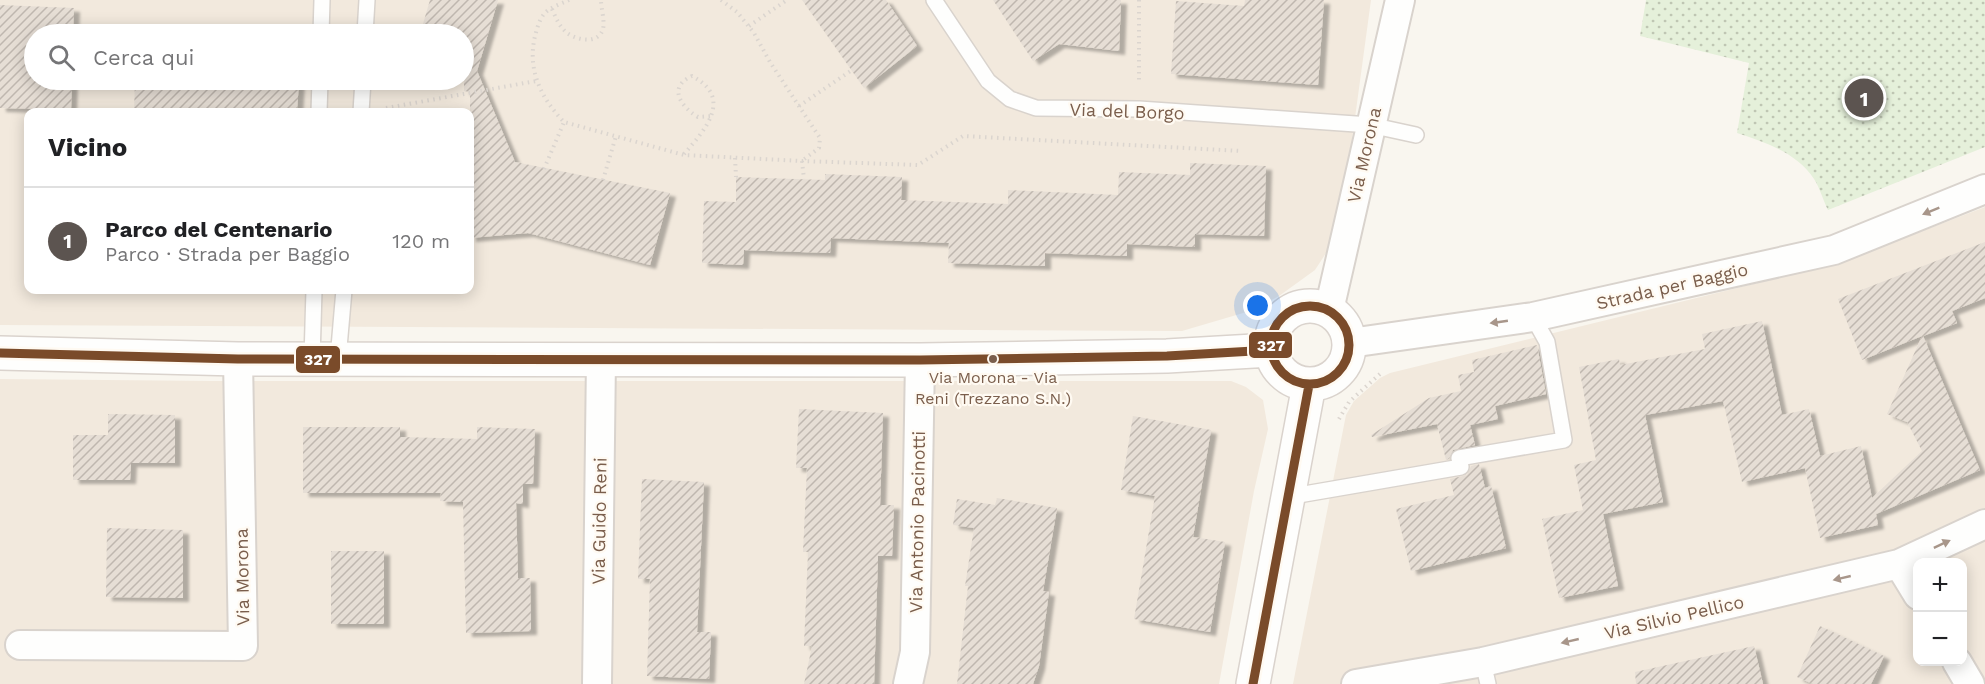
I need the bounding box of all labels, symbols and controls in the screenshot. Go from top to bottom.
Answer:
search box [24,24,474,90]
icon: search [45,41,78,74]
text: Cerca qui [93,45,194,70]
pin: 1 [1844,76,1884,120]
street label: Via del Borgo [1069,99,1185,123]
street label: Via Morona [1343,105,1385,205]
text: Vicino [48,132,127,162]
one-way arrow [1921,206,1939,216]
text: Parco del Centenario [105,217,332,242]
text: 1 [63,229,72,253]
text: 120 m [392,229,450,253]
text: Parco · Strada per Baggio [105,242,350,266]
street label: Strada per Baggio [1594,258,1750,314]
your location [1243,291,1272,320]
one-way arrow [1489,317,1508,326]
line badge: 327 [1248,331,1293,359]
text: 327 [1257,336,1285,355]
line badge: 327 [295,345,341,374]
text: 327 [304,350,332,369]
marker: Via Morona - Via Reni (Trezzano S.N.) [987,353,999,365]
place label: Via Morona - Via Reni (Trezzano S.N.) [915,368,1071,408]
street label: Via Antonio Pacinotti [905,431,929,613]
street label: Via Guido Reni [587,457,611,585]
street label: Via Morona [231,528,253,626]
one-way arrow [1933,540,1950,549]
map controls [1913,558,1967,666]
button: + [1913,558,1967,612]
one-way arrow [1833,573,1851,583]
street label: Via Silvio Pellico [1602,591,1746,643]
button: − [1913,612,1967,666]
one-way arrow [1561,637,1580,647]

